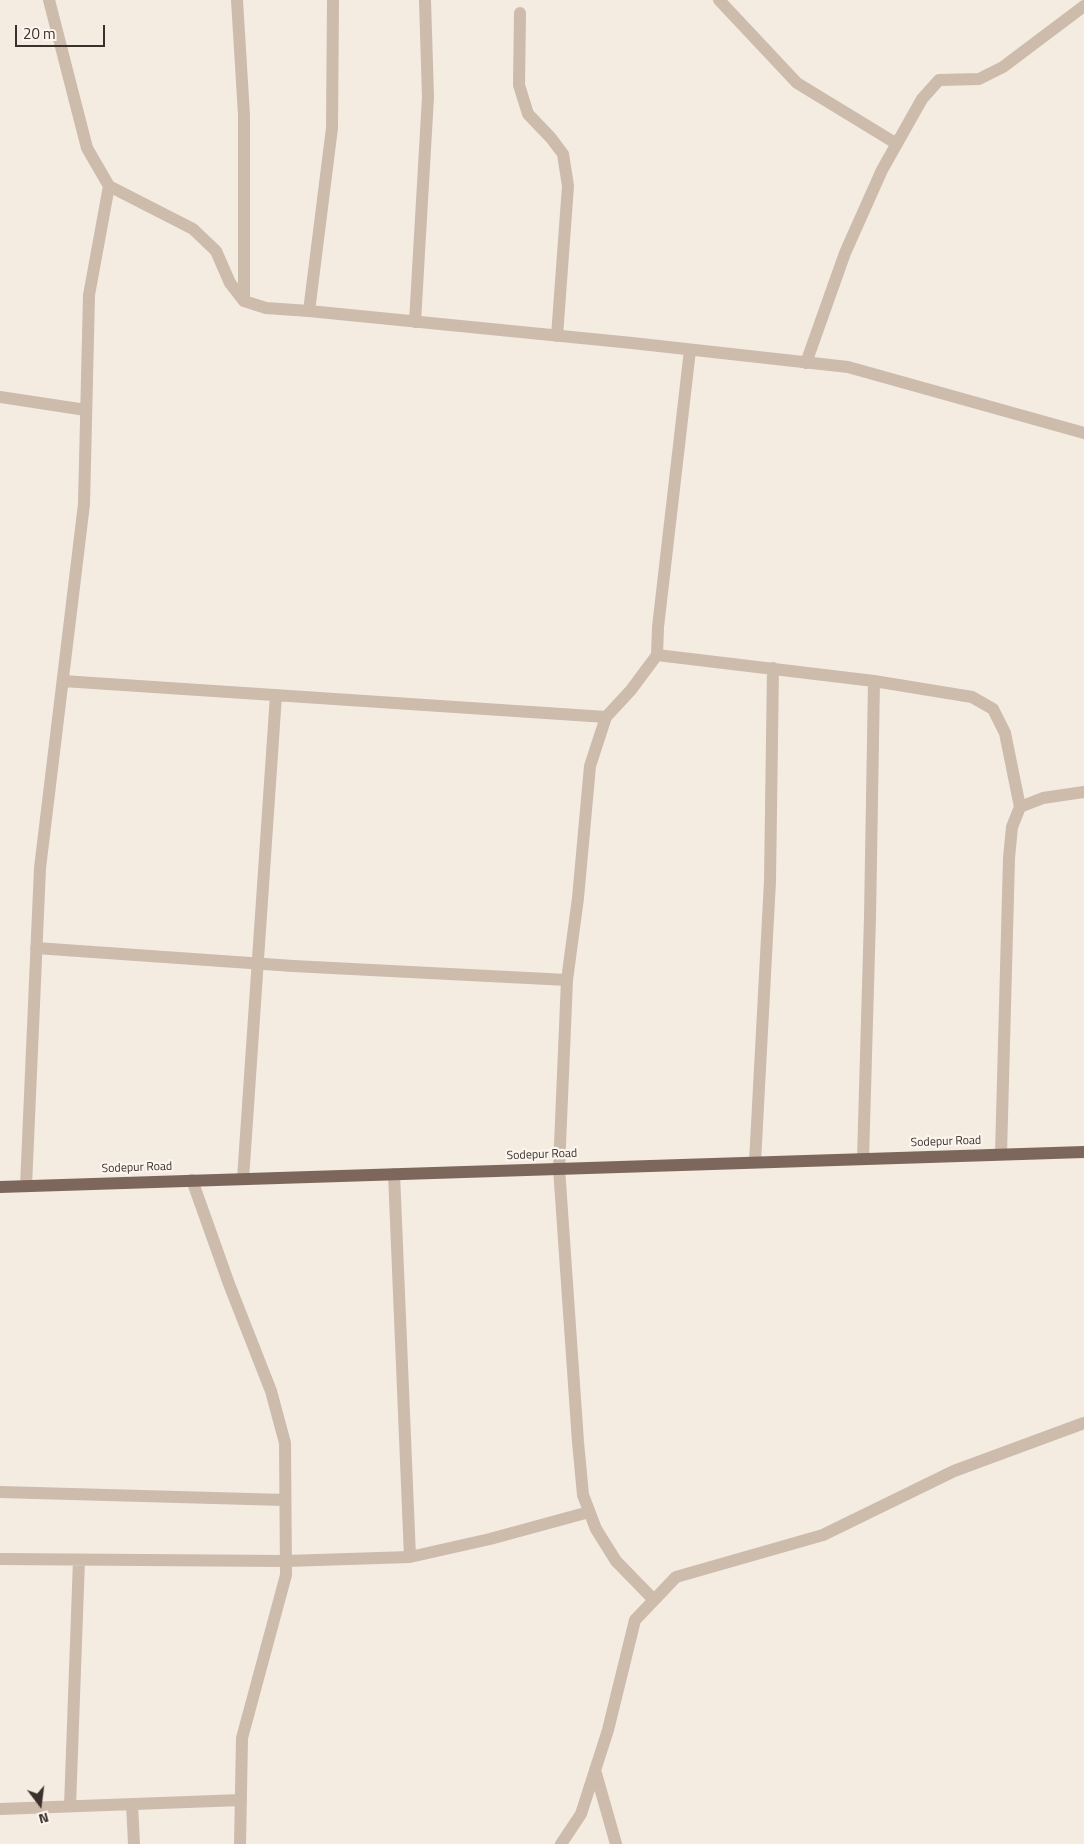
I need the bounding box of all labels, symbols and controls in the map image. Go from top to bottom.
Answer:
scale bar [18,15,108,47]
text: 20 m [23,22,56,45]
street label: Sodepur Road [910,1134,982,1150]
street label: Sodepur Road [506,1147,578,1163]
street label: Sodepur Road [101,1160,173,1176]
north arrow [15,1779,65,1829]
text: N [37,1808,51,1830]

